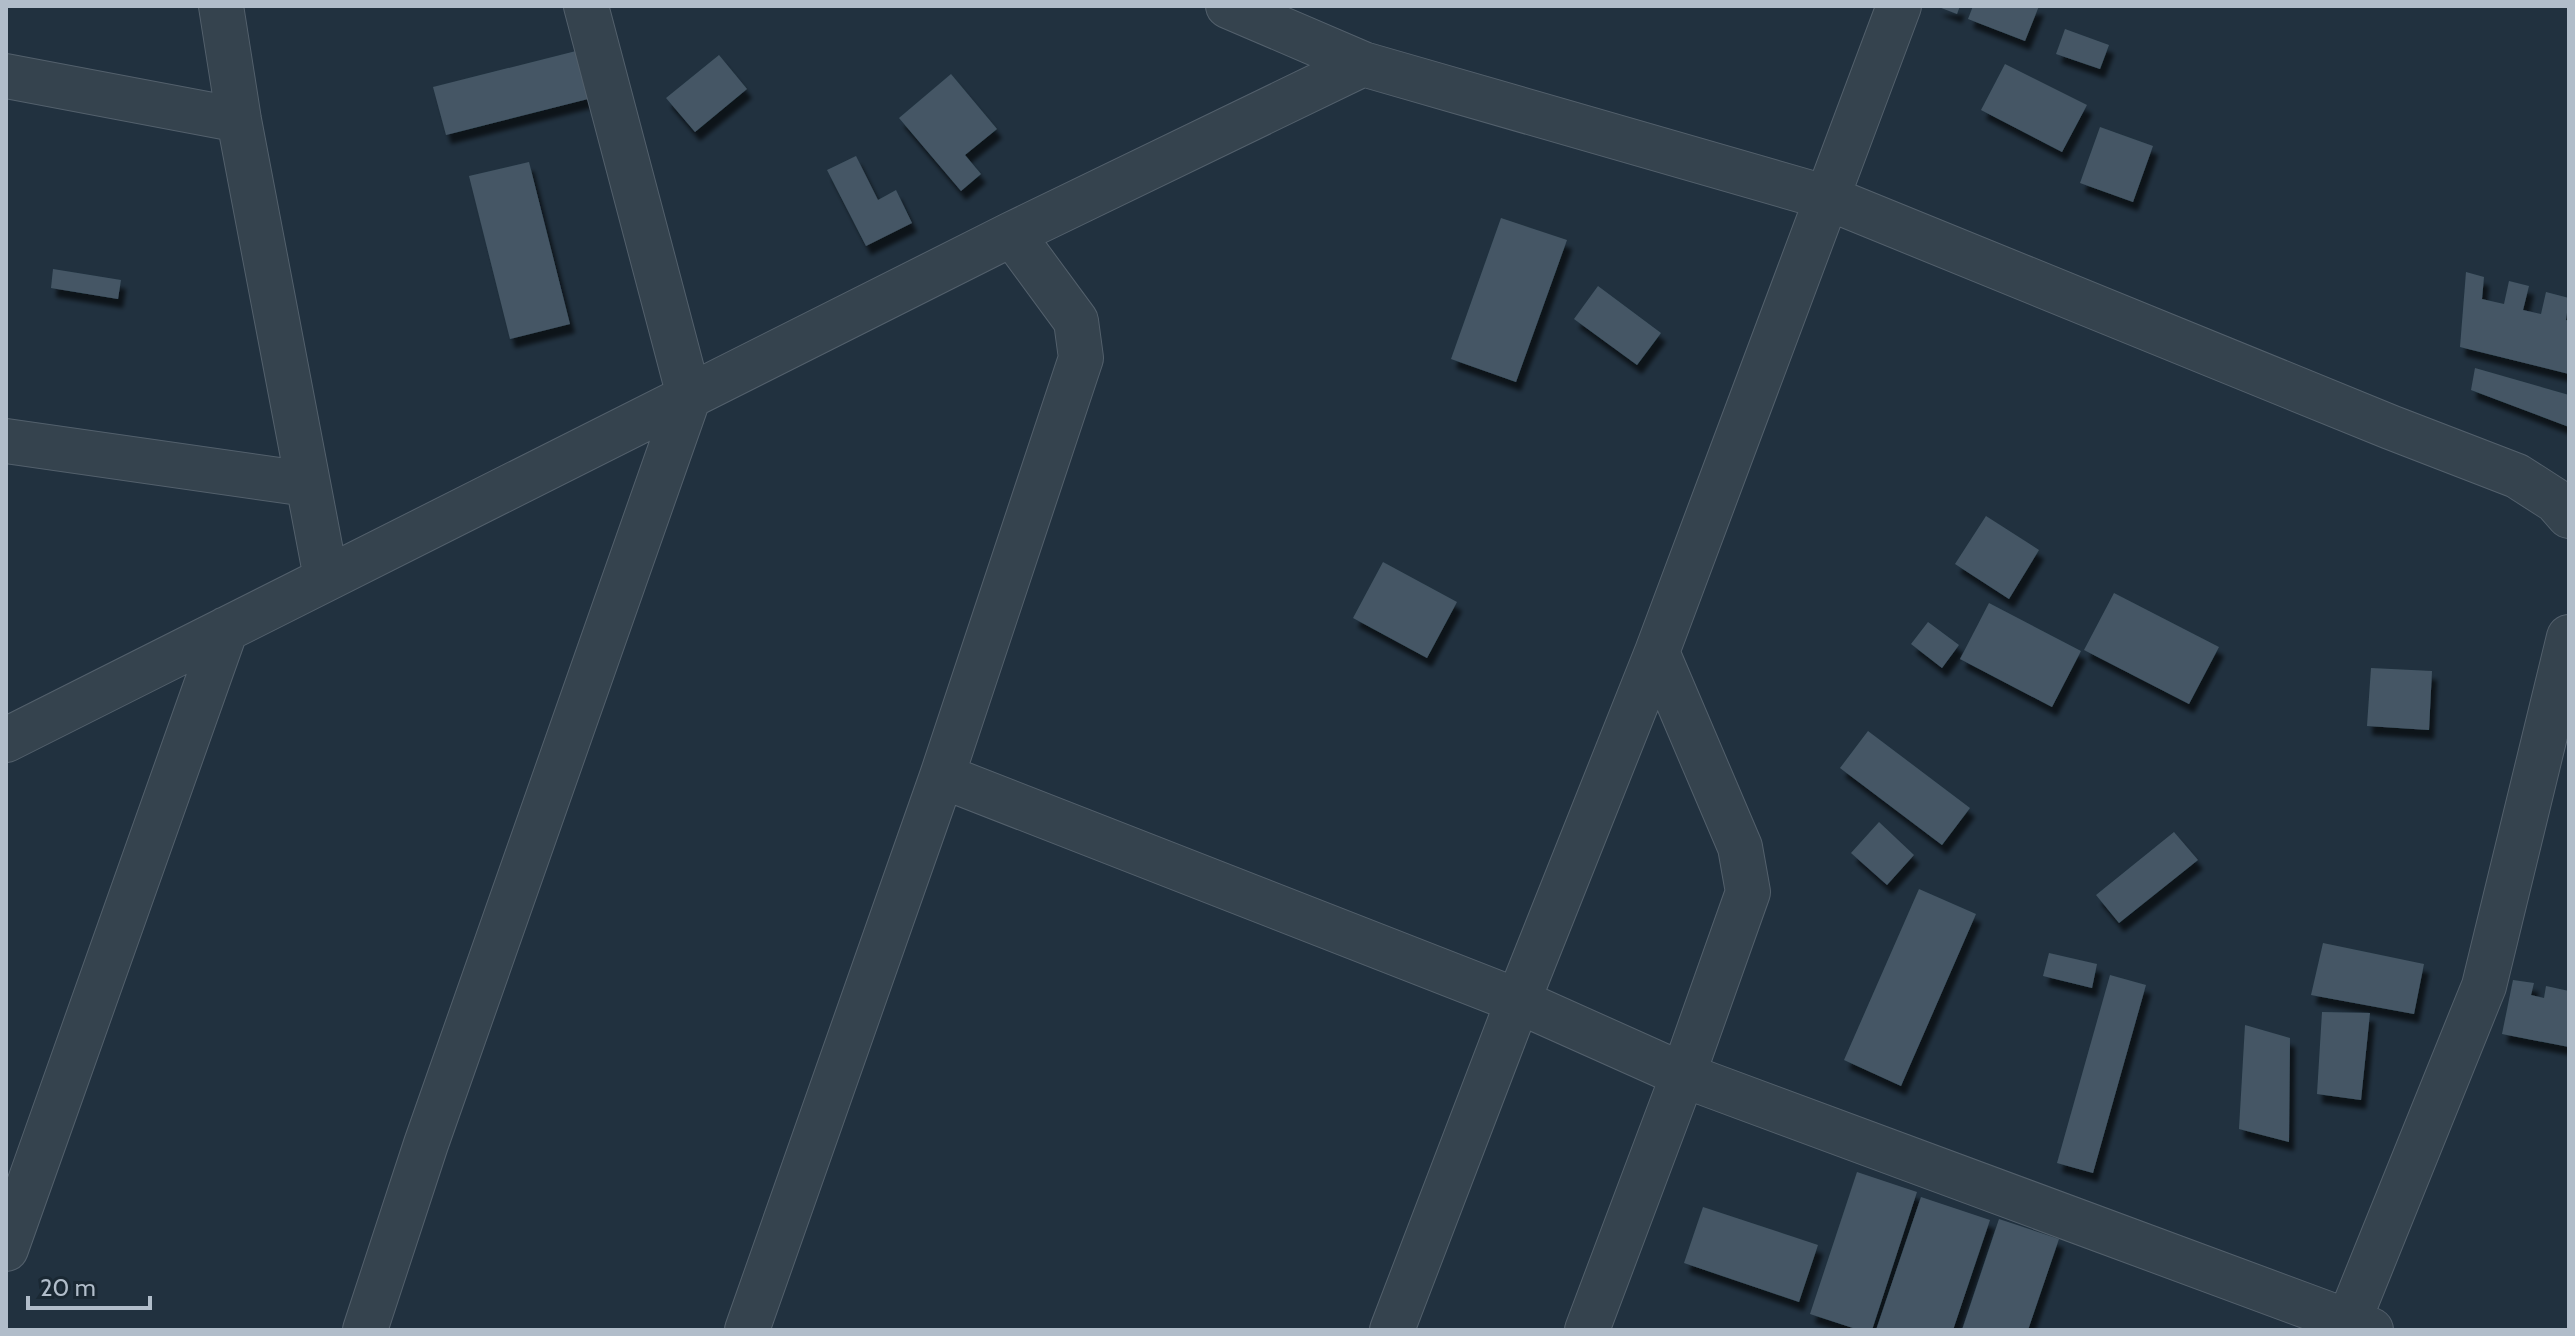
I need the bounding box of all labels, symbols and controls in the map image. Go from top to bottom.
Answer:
scale bar [28,1260,150,1310]
text: 20 m [40,1273,96,1302]

